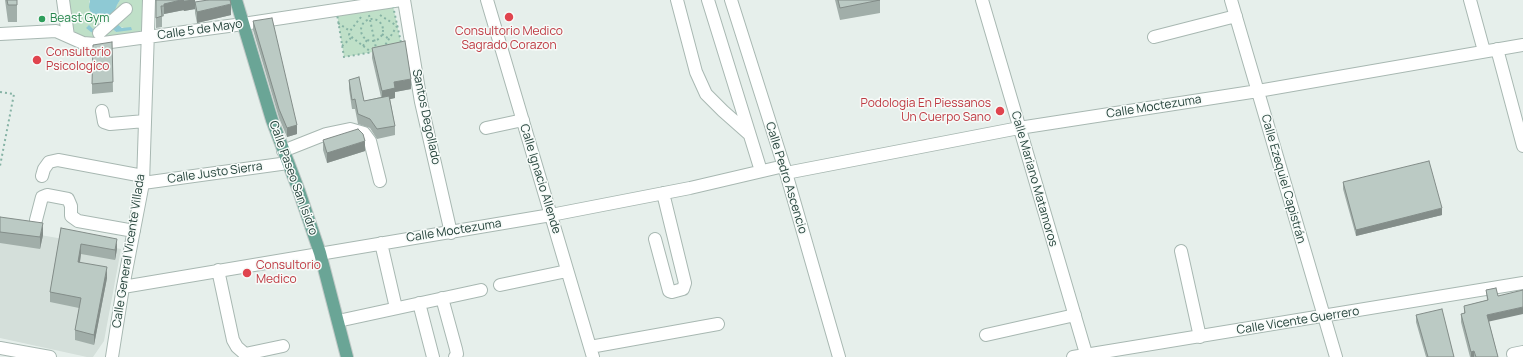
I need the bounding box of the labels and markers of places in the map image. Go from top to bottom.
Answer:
marker: Consultorio Medico Sagrado Corazon [503,11,515,23]
place label: Beast Gym [50,12,109,26]
marker: Beast Gym [37,14,47,24]
place label: Consultorio Medico Sagrado Corazon [455,25,563,53]
place label: Consultorio Psicologico [46,46,111,74]
marker: Consultorio Psicologico [31,54,43,66]
place label: Podologia En Piessanos Un Cuerpo Sano [860,97,991,125]
marker: Podologia En Piessanos Un Cuerpo Sano [994,105,1006,117]
place label: Consultorio Medico [256,259,321,287]
marker: Consultorio Medico [241,267,253,279]

